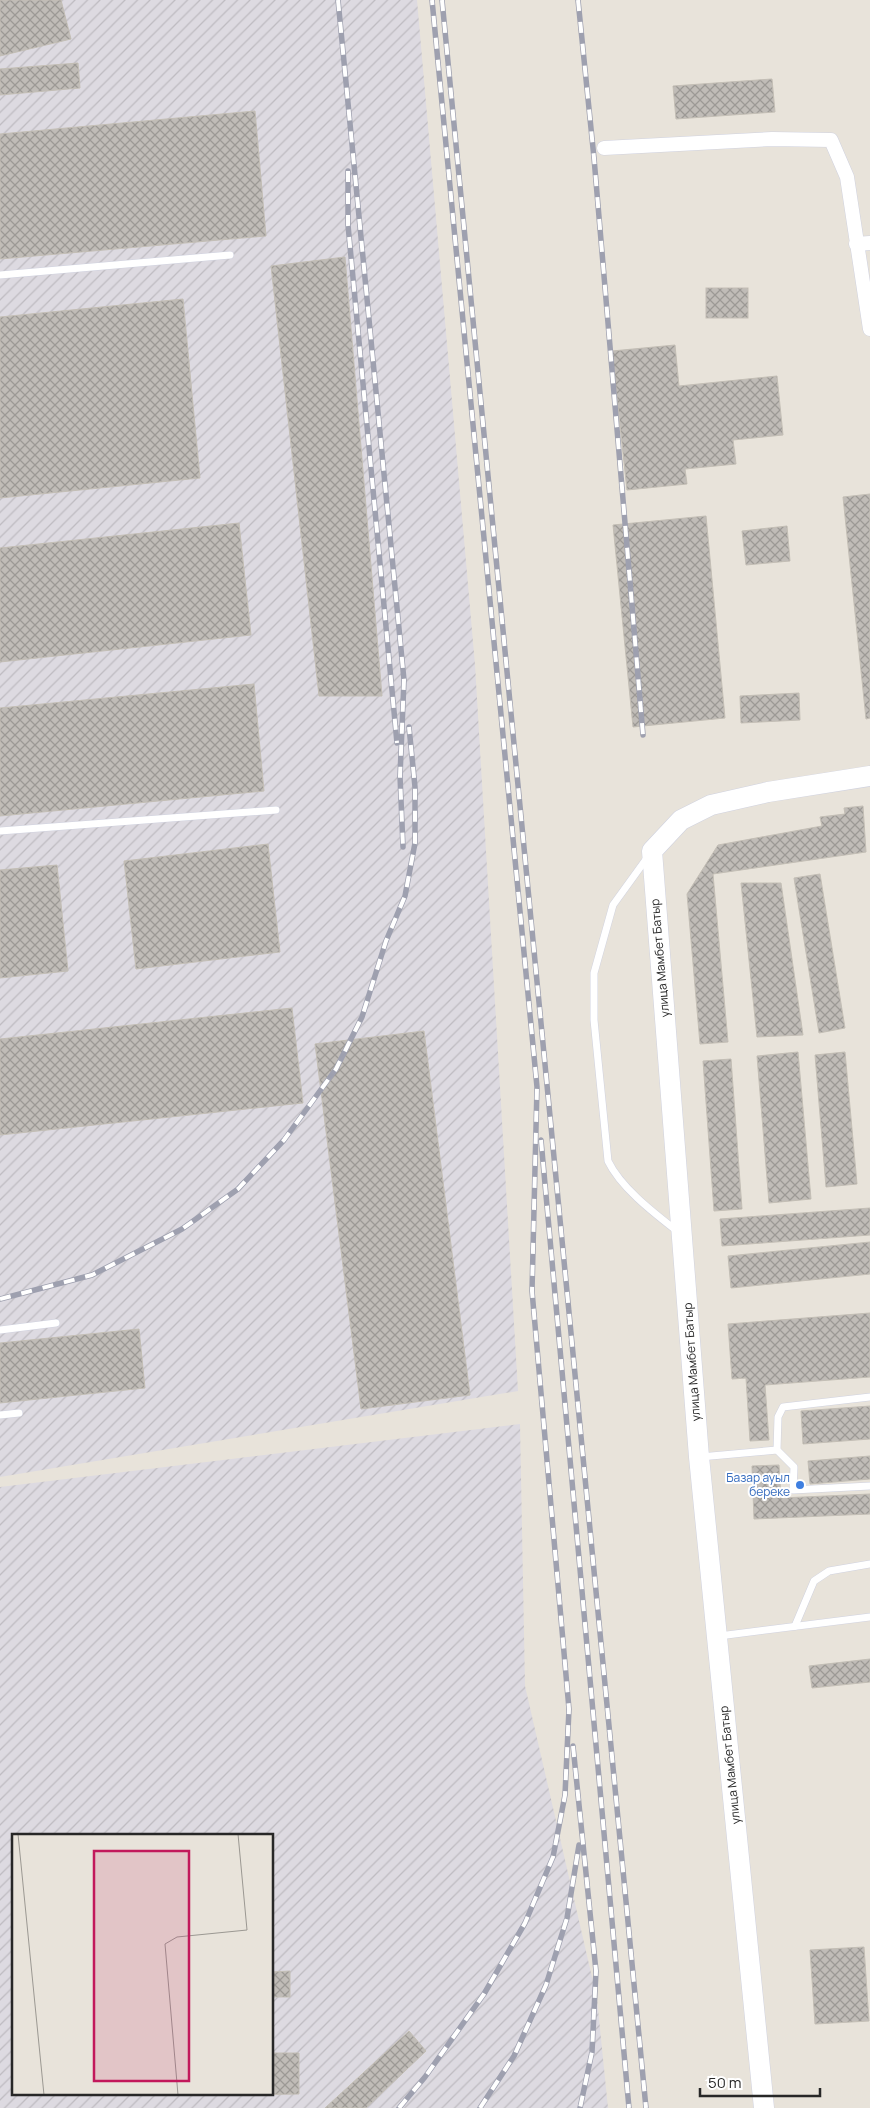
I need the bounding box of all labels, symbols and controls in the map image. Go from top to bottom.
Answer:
street label: улица Мамбет Батыр [646,898,673,1018]
street label: улица Мамбет Батыр [679,1302,704,1422]
place label: Базар ауыл береке [726,1469,790,1500]
marker: Базар ауыл береке [794,1479,806,1491]
street label: улица Мамбет Батыр [715,1705,744,1825]
inset map [12,1834,274,2096]
scale bar [700,2066,820,2098]
text: 50 m [708,2072,742,2093]

